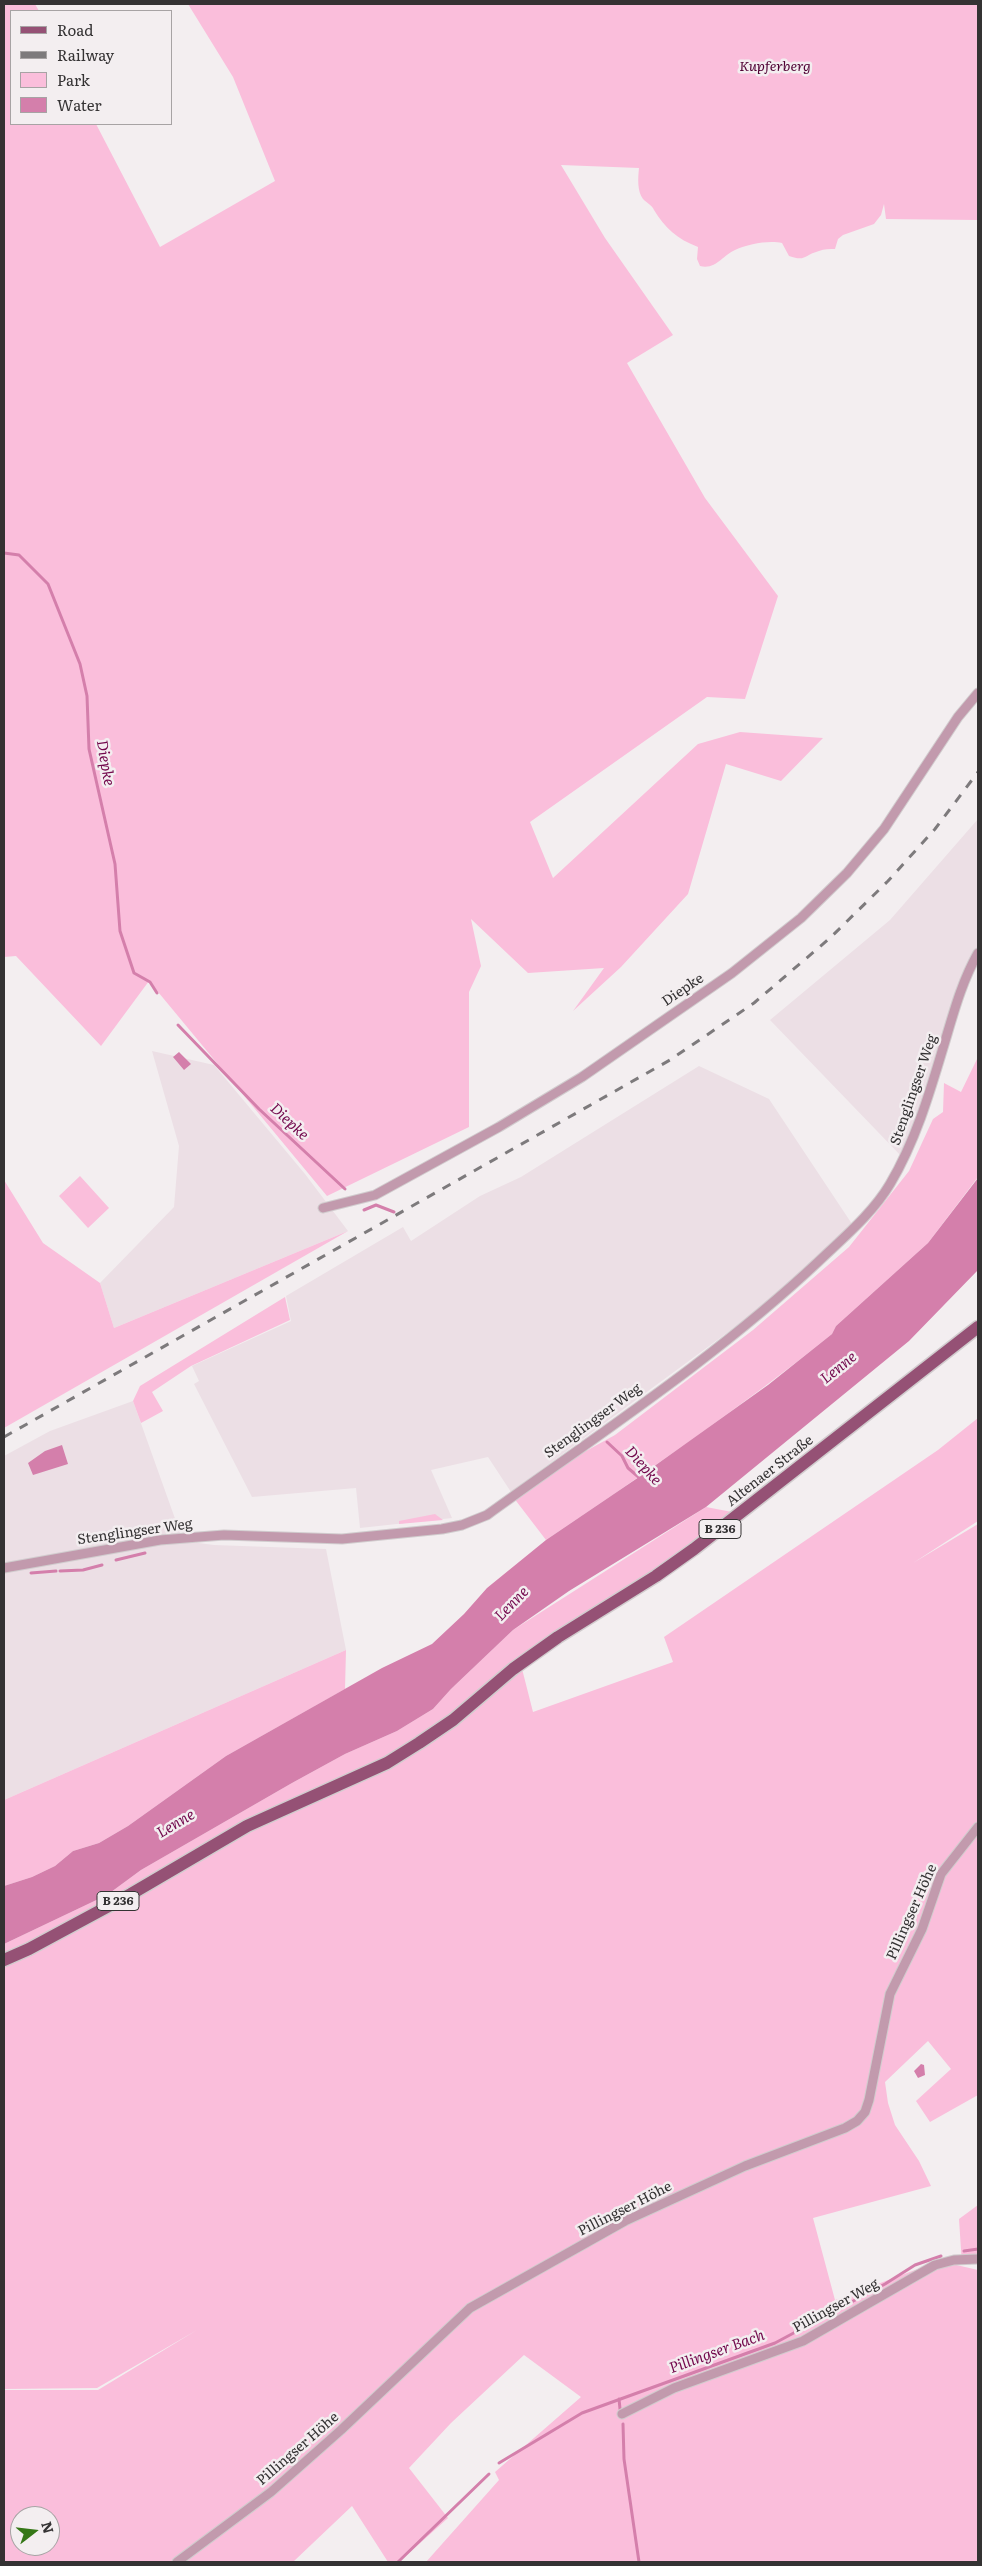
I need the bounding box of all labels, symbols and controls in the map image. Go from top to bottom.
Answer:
legend [10,10,172,125]
text: Road [57,18,93,41]
text: Railway [57,43,114,66]
park label: Kupferberg [739,59,811,75]
text: Park [57,68,90,91]
text: Water [57,93,102,116]
water label: Diepke [92,739,118,787]
street label: Diepke [659,970,707,1010]
street label: Stenglingser Weg [887,1032,941,1148]
water label: Diepke [266,1100,312,1144]
water label: Lenne [817,1348,861,1388]
street label: Stenglingser Weg [541,1380,645,1462]
street label: Altenaer Straße [723,1432,817,1510]
water label: Diepke [621,1443,665,1489]
street label: Stenglingser Weg [76,1516,194,1548]
road number: B 236 [699,1520,741,1538]
water label: Lenne [491,1583,533,1625]
water label: Lenne [154,1806,198,1842]
street label: Pillingser Höhe [883,1862,941,1962]
road number: B 236 [97,1892,139,1910]
street label: Pillingser Höhe [575,2178,675,2240]
street label: Pillingser Weg [790,2275,882,2337]
water label: Pillingser Bach [667,2326,767,2378]
street label: Pillingser Höhe [254,2409,342,2489]
north arrow [10,2506,60,2556]
text: N [37,2519,60,2536]

